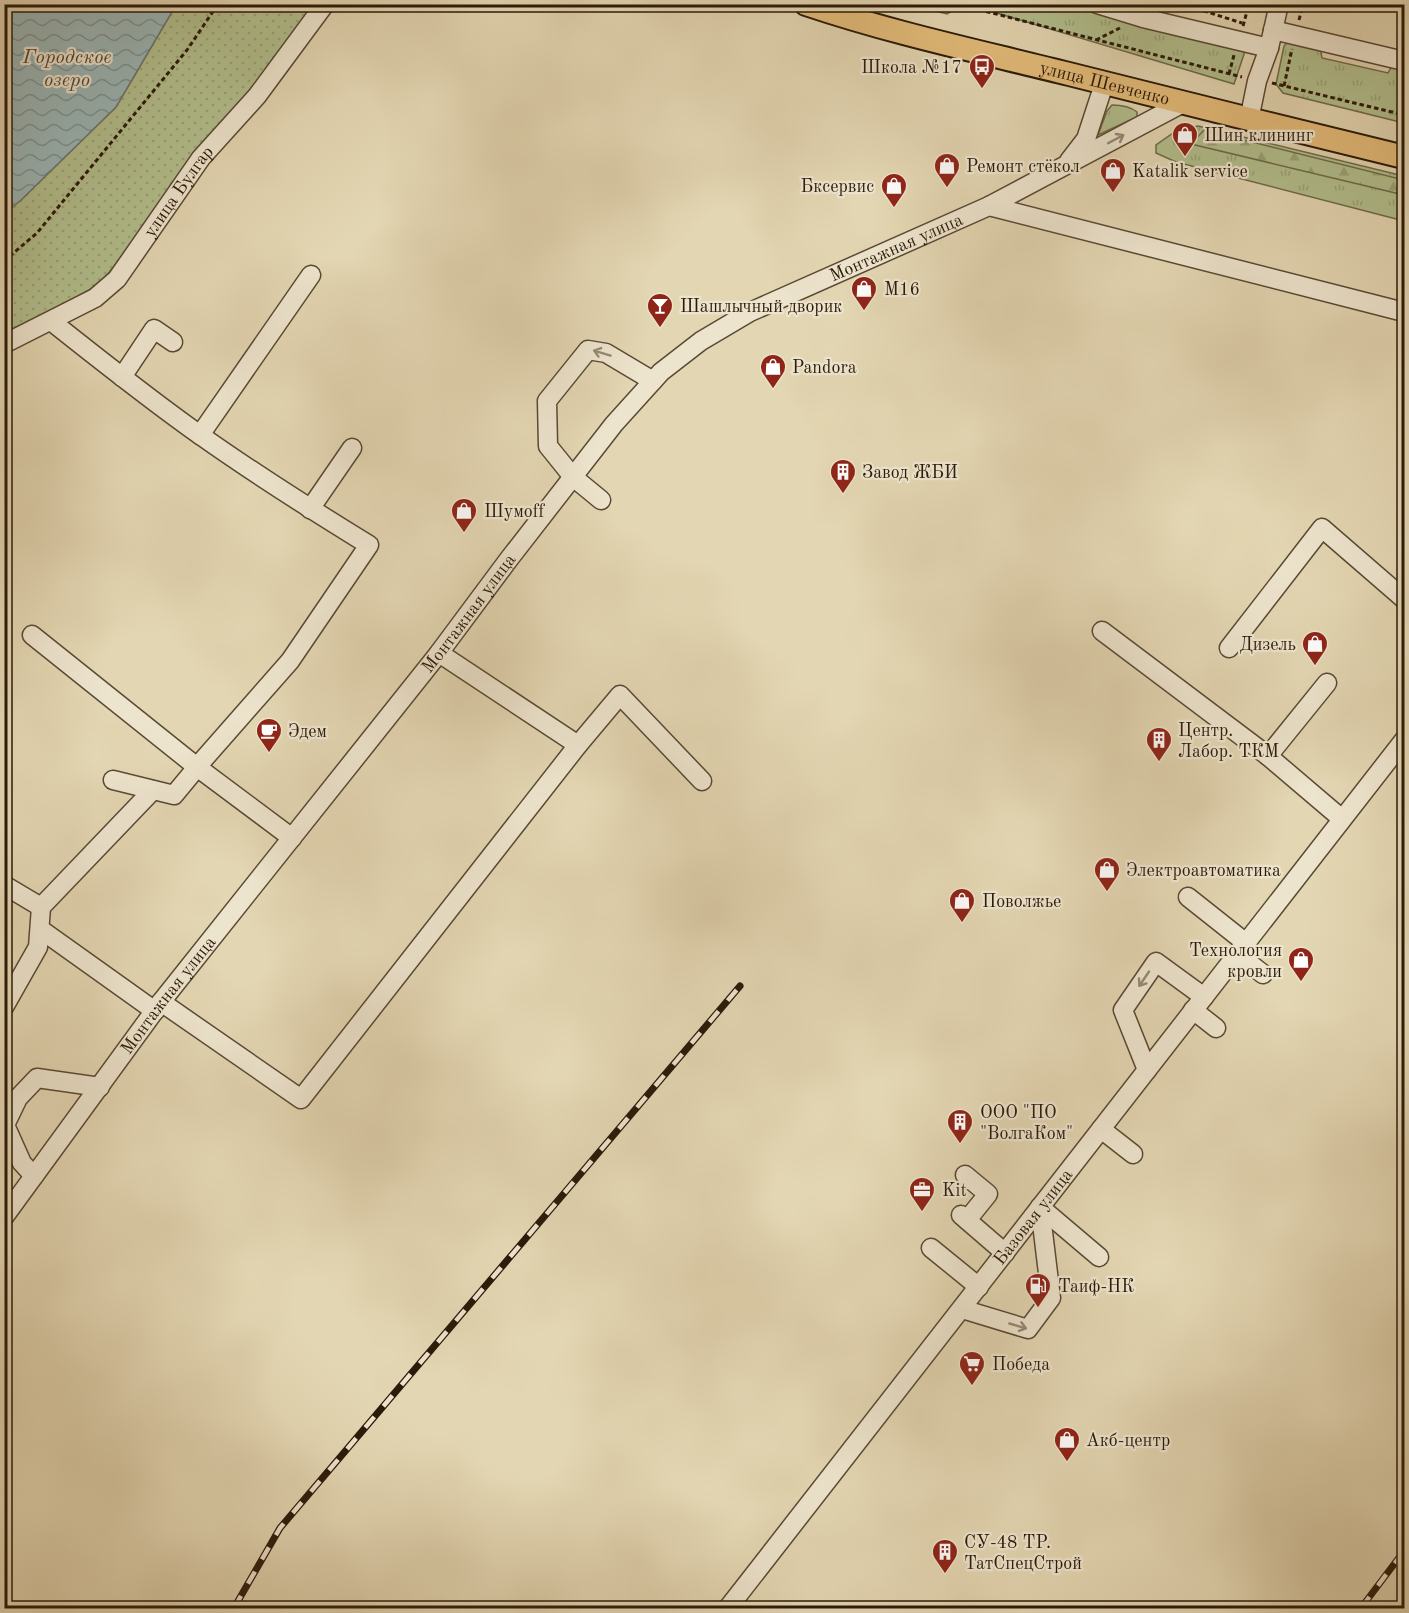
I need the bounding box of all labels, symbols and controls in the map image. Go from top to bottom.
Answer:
water label: Городское озеро [21,48,112,91]
bus stop icon: Школа №17 [967,52,997,90]
place label: Школа №17 [861,59,962,77]
street label: улица Шевченко [1038,59,1171,109]
shop icon: Шин клининг [1170,120,1200,158]
place label: Шин клининг [1204,127,1314,145]
one-way arrow [1106,133,1124,144]
street label: улица Булгар [141,143,217,241]
shop icon: Ремонт стёкол [932,151,962,189]
shop icon: Katalik service [1098,156,1128,194]
place label: Ремонт стёкол [966,158,1080,176]
place label: Katalik service [1132,163,1248,181]
shop icon: Бксервис [879,171,909,209]
place label: Бксервис [801,178,874,196]
street label: Монтажная улица [827,211,966,285]
shop icon: М16 [849,274,879,312]
place label: М16 [884,281,920,299]
bar icon: Шашлычный дворик [645,291,675,329]
place label: Шашлычный дворик [680,298,842,316]
one-way arrow [593,347,612,358]
shop icon: Pandora [758,352,788,390]
place label: Pandora [792,359,857,377]
building icon: Завод ЖБИ [828,457,858,495]
place label: Завод ЖБИ [862,464,958,482]
shop icon: Шумоff [449,496,479,534]
place label: Шумоff [484,503,546,521]
street label: Монтажная улица [419,551,520,677]
shop icon: Дизель [1300,629,1330,667]
place label: Дизель [1239,636,1296,654]
cafe icon: Эдем [254,716,284,754]
place label: Центр. Лабор. ТКМ [1178,722,1279,761]
place label: Эдем [288,723,327,741]
building icon: Центр. Лабор. ТКМ [1144,725,1174,763]
shop icon: Электроавтоматика [1092,855,1122,893]
place label: Электроавтоматика [1126,862,1281,880]
shop icon: Поволжье [947,886,977,924]
place label: Поволжье [982,893,1061,911]
street label: Монтажная улица [118,933,220,1058]
place label: Технология кровли [1189,942,1282,981]
shop icon: Технология кровли [1286,945,1316,983]
one-way arrow [1138,970,1150,987]
place label: ООО "ПО "ВолгаКом" [980,1104,1073,1143]
building icon: ООО "ПО "ВолгаКом" [945,1107,975,1145]
street label: Базовая улица [991,1166,1076,1269]
office icon: Kit [907,1175,937,1213]
place label: Kit [942,1182,967,1200]
fuel station icon: Таиф-НК [1023,1271,1053,1309]
place label: Таиф-НК [1058,1278,1134,1297]
one-way arrow [1008,1321,1027,1332]
supermarket icon: Победа [957,1349,987,1387]
place label: Победа [992,1356,1050,1374]
shop icon: Акб-центр [1052,1425,1082,1463]
place label: Акб-центр [1086,1432,1170,1450]
place label: СУ-48 ТР. ТатСпецСтрой [964,1534,1082,1573]
building icon: СУ-48 ТР. ТатСпецСтрой [930,1537,960,1575]

